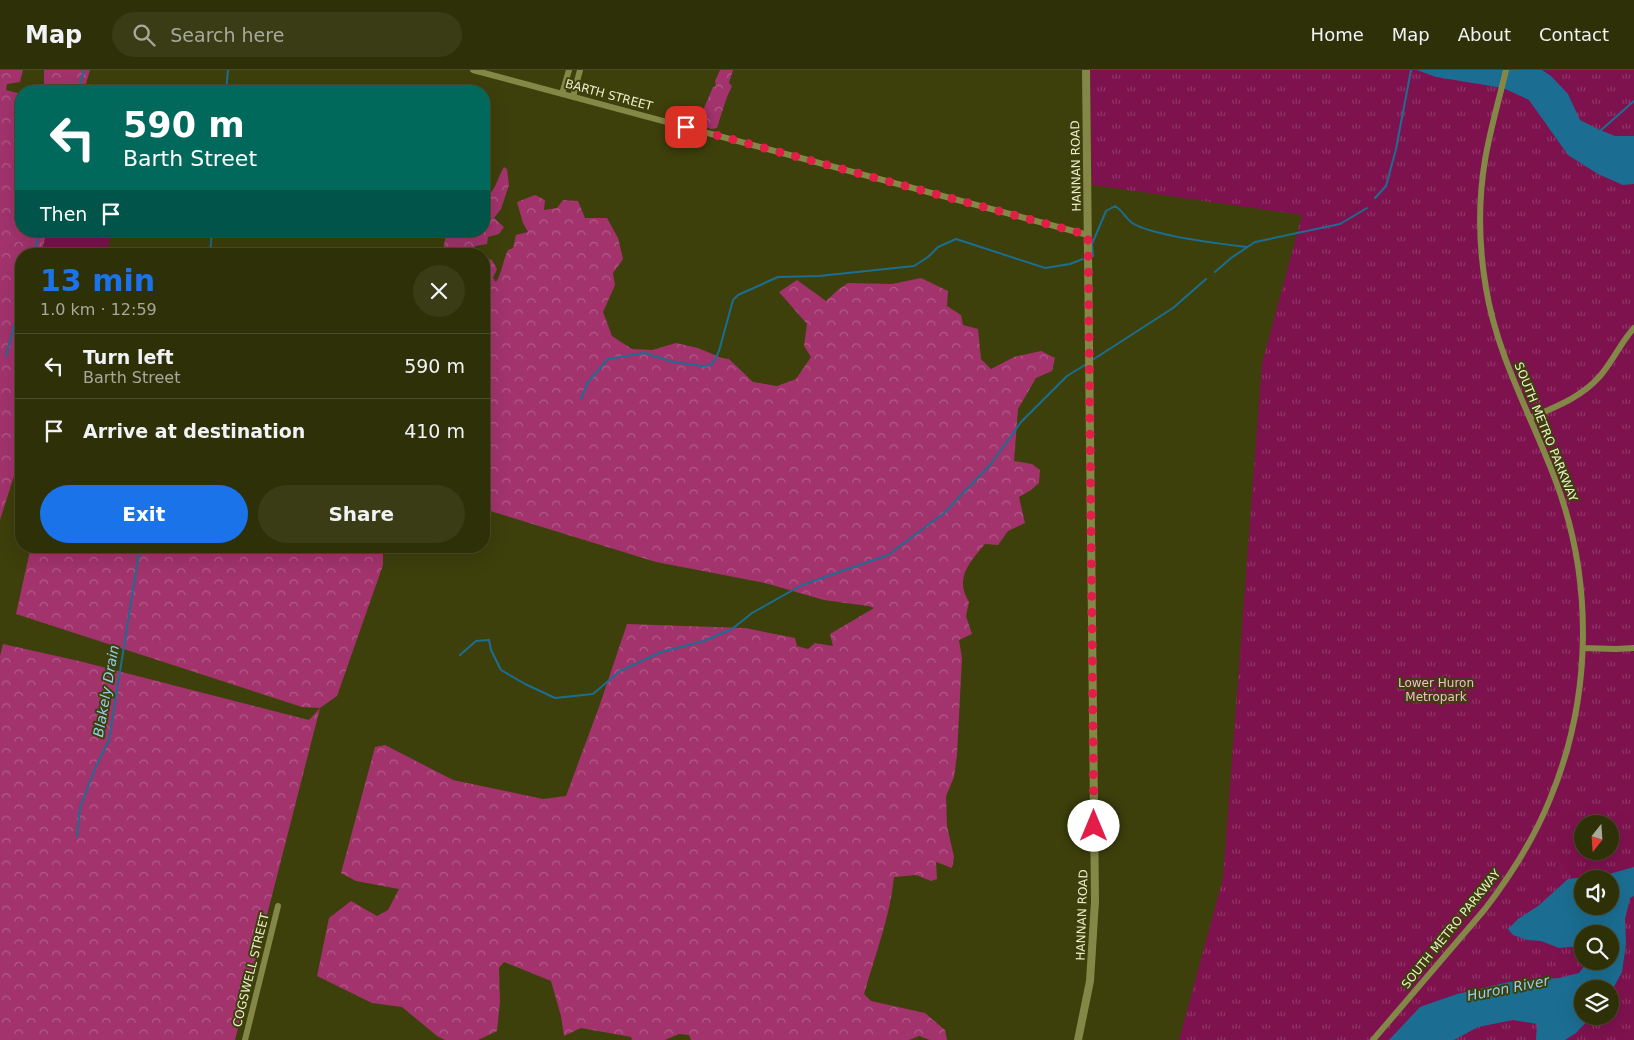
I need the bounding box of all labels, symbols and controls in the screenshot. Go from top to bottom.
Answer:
search box [112,12,462,57]
text: Map [25,21,82,49]
icon: search [130,21,158,49]
text: Search here [170,24,284,46]
text: Home [1311,24,1364,45]
text: Map [1392,24,1430,45]
text: About [1458,24,1511,45]
text: Contact [1539,24,1609,45]
street label: BARTH STREET [564,77,655,114]
icon: left [40,105,105,170]
text: 590 m [123,105,245,145]
pin [665,106,707,148]
icon: arrive [672,113,700,141]
street label: HANNAN ROAD [1068,120,1084,212]
text: Barth Street [123,146,257,171]
icon: arrive [97,200,125,228]
text: Then [40,203,87,225]
text: 13 min [40,263,155,298]
button: close [413,265,465,317]
text: 1.0 km · 12:59 [40,300,157,319]
text: Turn left [83,346,174,368]
icon: left [40,352,68,380]
text: 590 m [404,355,465,377]
street label: SOUTH METRO PARKWAY [1512,360,1581,504]
text: Barth Street [83,368,180,387]
icon: arrive [40,417,68,445]
text: Arrive at destination [83,420,305,442]
text: 410 m [404,420,465,442]
button: Exit [40,485,248,543]
button: Share [258,485,465,543]
water label: Blakely Drain [90,644,122,738]
park label: Lower Huron Metropark [1398,676,1474,704]
position arrow [1067,799,1119,851]
north arrow [1574,815,1619,860]
map controls [1574,815,1619,1025]
street label: SOUTH METRO PARKWAY [1399,866,1504,991]
street label: HANNAN ROAD [1073,869,1091,961]
button: sound [1574,870,1619,915]
street label: COGSWELL STREET [230,911,272,1029]
button: search [1574,925,1619,970]
water label: Huron River [1466,972,1552,1004]
button: layers [1574,980,1619,1025]

